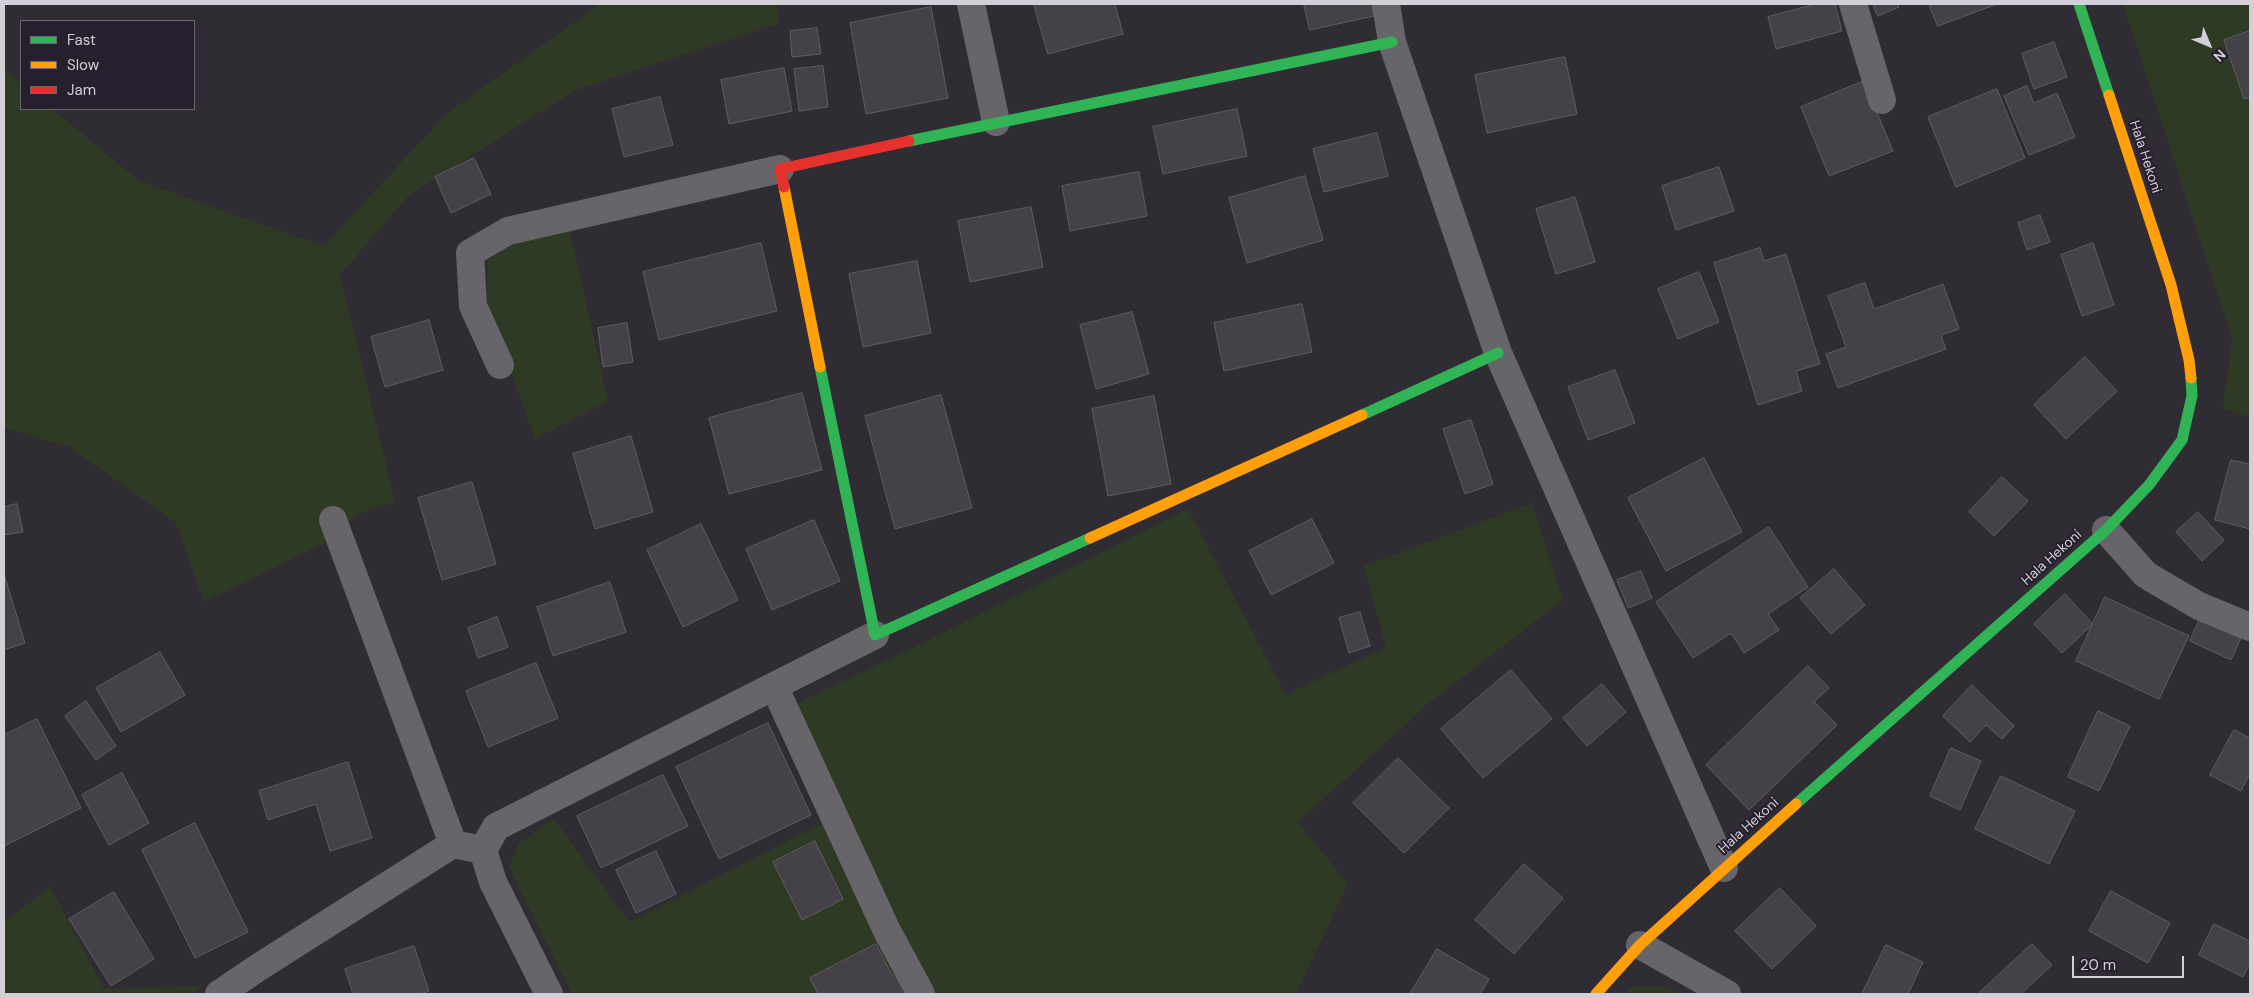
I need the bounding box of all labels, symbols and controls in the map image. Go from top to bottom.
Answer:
legend [20,20,195,110]
north arrow [2184,20,2234,70]
text: Fast [67,30,96,50]
text: N [2210,46,2230,66]
text: Slow [67,55,99,75]
text: Jam [67,80,96,100]
street label: Hala Hekoni [2125,119,2165,195]
street label: Hala Hekoni [2018,527,2086,589]
street label: Hala Hekoni [1715,795,1783,857]
scale bar [2074,946,2186,978]
text: 20 m [2080,955,2116,975]

